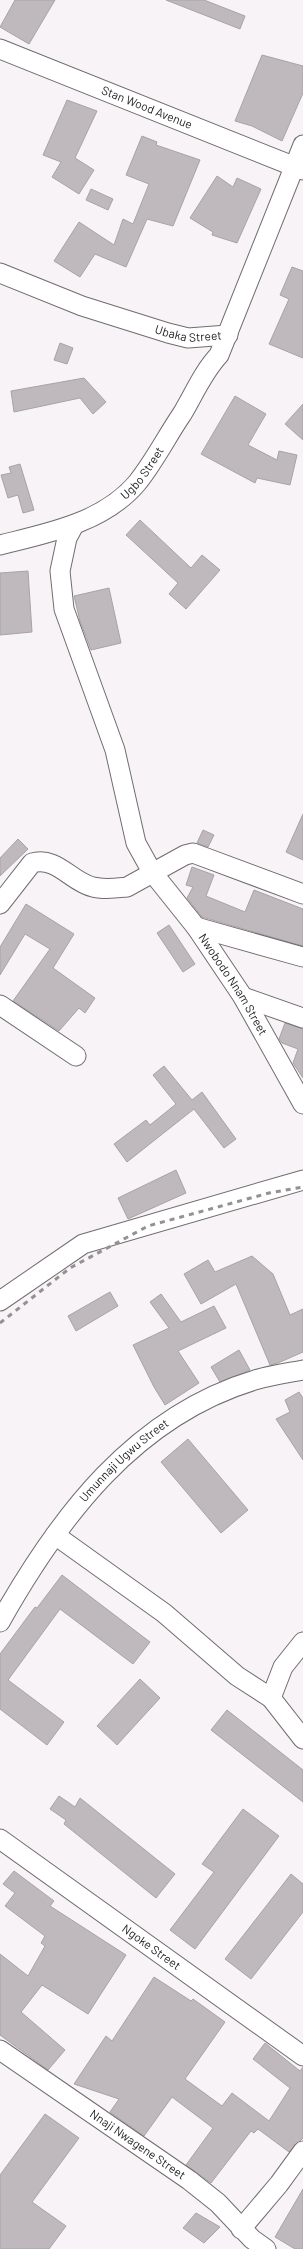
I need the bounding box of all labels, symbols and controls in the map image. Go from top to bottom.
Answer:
street label: Stan Wood Avenue [100,82,195,131]
street label: Ubaka Street [153,321,222,344]
street label: Ugbo Street [117,444,166,502]
street label: Nwobodo Nnam Street [196,931,271,1037]
street label: Umunnaji Ugwu Street [76,1415,171,1504]
street label: Ngoke Street [120,1921,184,1972]
street label: Nnaji Nwagene Street [88,2106,189,2182]

